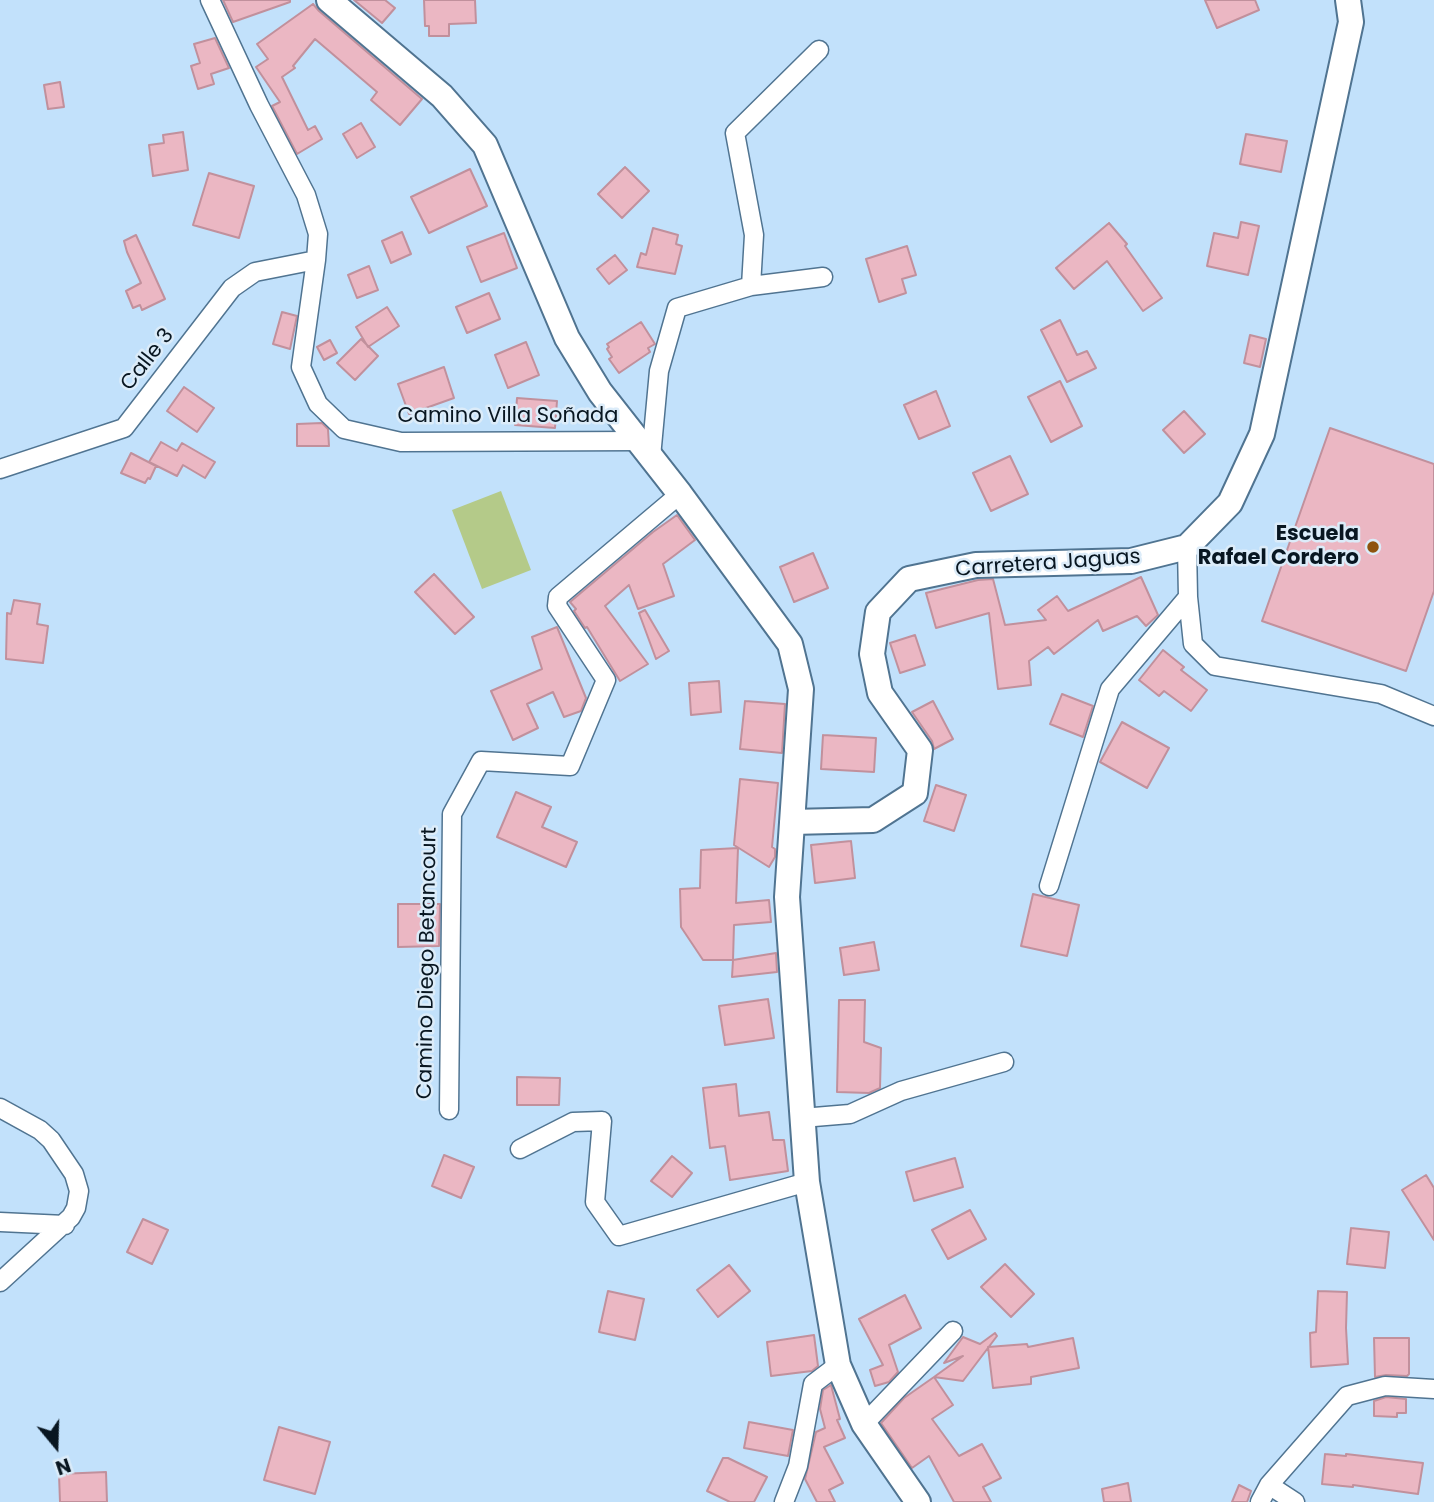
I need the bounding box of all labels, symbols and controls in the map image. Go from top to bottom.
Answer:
street label: Calle 3 [116,324,180,396]
street label: Camino Villa Soñada [398,404,618,430]
place label: Escuela Rafael Cordero [1198,522,1359,572]
marker: Escuela Rafael Cordero [1365,539,1381,555]
street label: Carretera Jaguas [955,545,1141,583]
street label: Camino Diego Betancourt [413,827,443,1099]
north arrow [21,1411,91,1481]
text: N [52,1451,74,1481]

